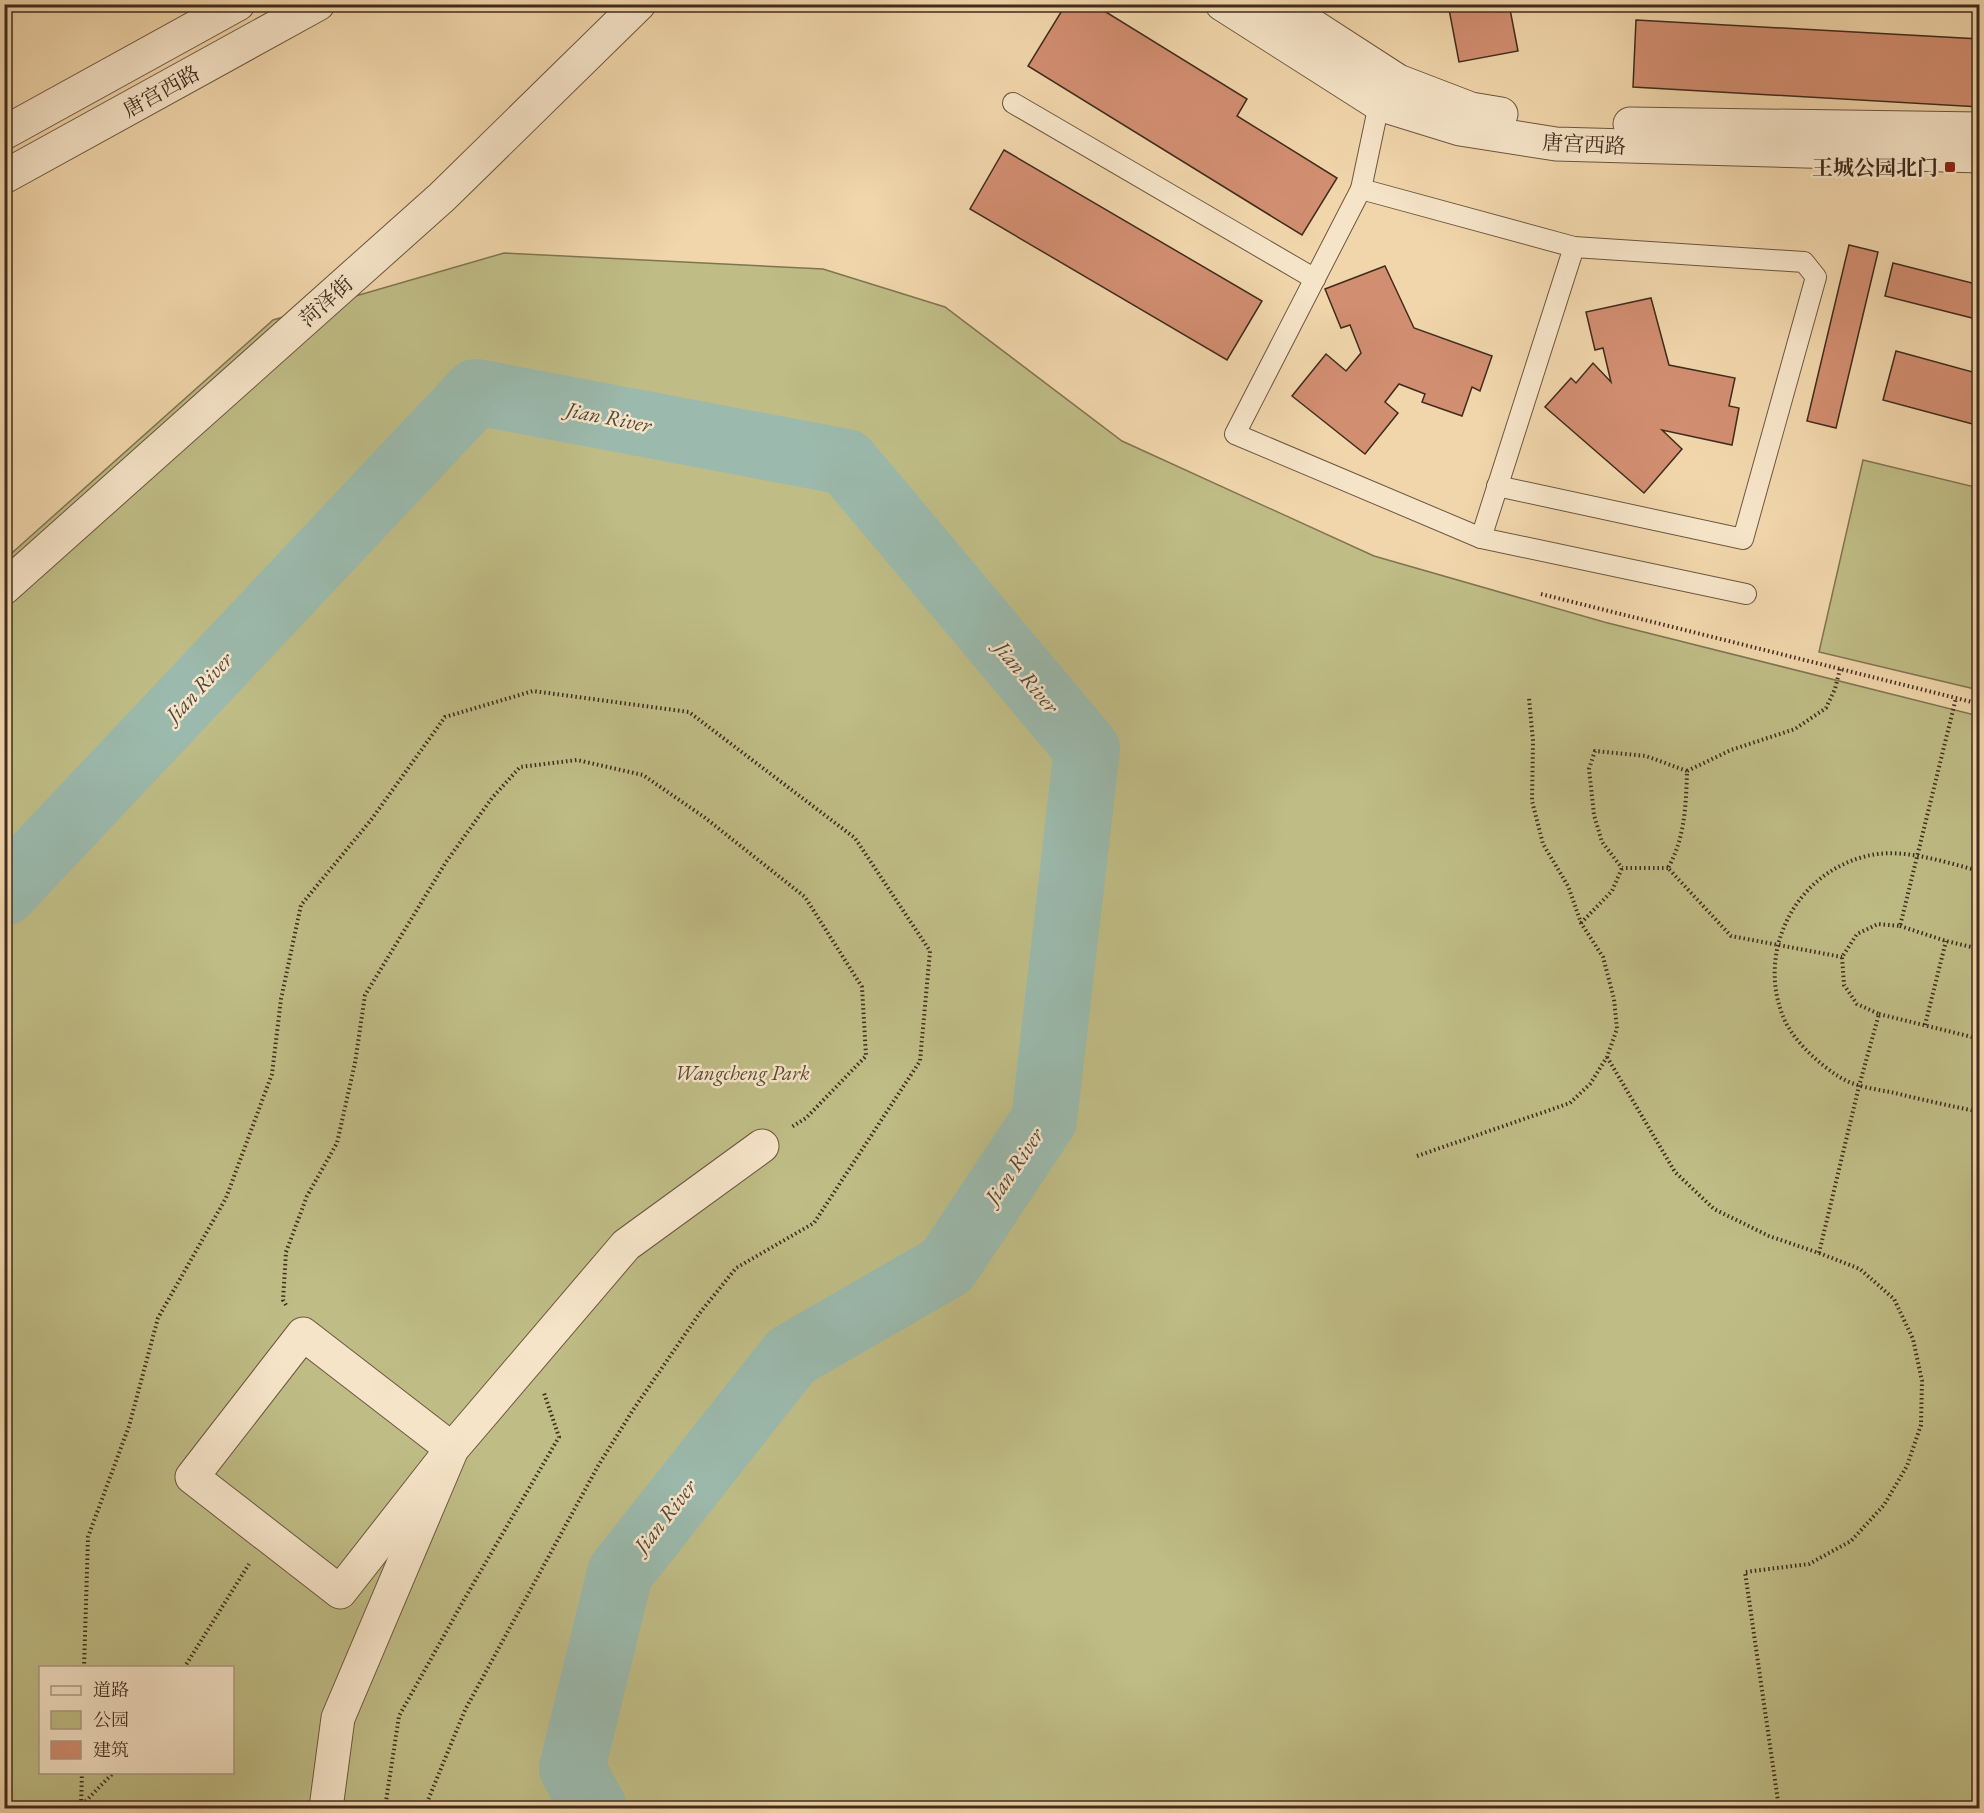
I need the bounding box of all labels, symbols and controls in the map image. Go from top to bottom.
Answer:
street label: 唐宫西路 [118,59,204,123]
street label: 唐宫西路 [1541,128,1627,160]
place label: 王城公园北门 [1812,154,1938,181]
marker: 王城公园北门 [1943,160,1957,174]
street label: 菏泽街 [294,270,358,332]
water label: Jian River [559,394,655,440]
water label: Jian River [985,631,1067,720]
water label: Jian River [156,645,240,732]
park label: Wangcheng Park [674,1059,810,1086]
water label: Jian River [975,1121,1051,1214]
water label: Jian River [624,1472,704,1563]
legend [39,1666,234,1774]
text: 道路 [93,1678,129,1701]
text: 公园 [93,1708,129,1731]
text: 建筑 [93,1738,129,1761]

